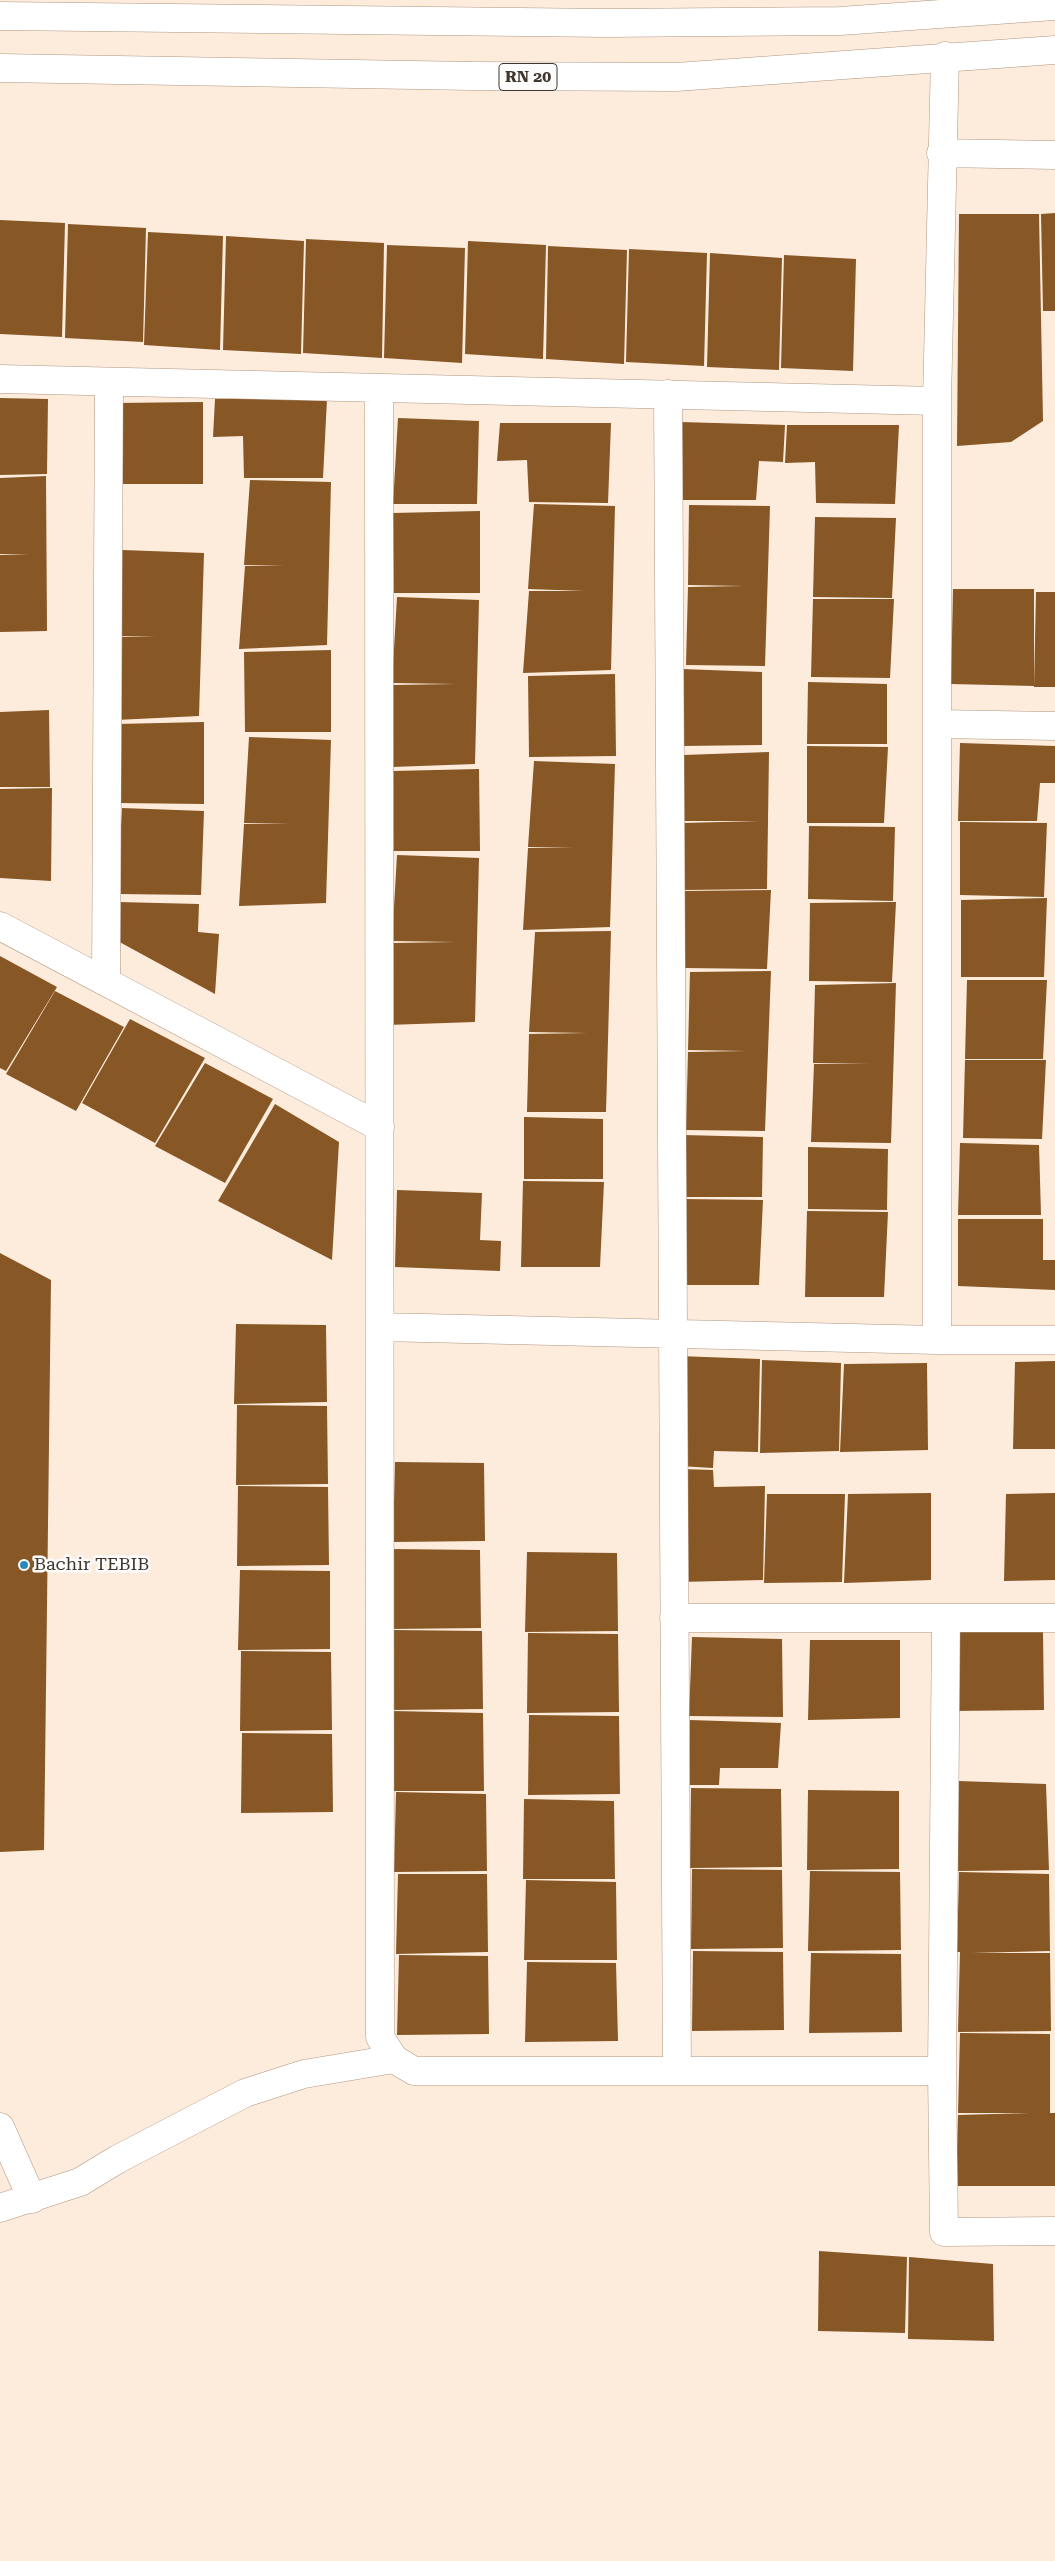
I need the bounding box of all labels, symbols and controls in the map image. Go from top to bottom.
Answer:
road number: RN 20 [499,64,557,90]
place label: Bachir TEBIB [34,1554,149,1576]
marker: Bachir TEBIB [18,1559,30,1571]

